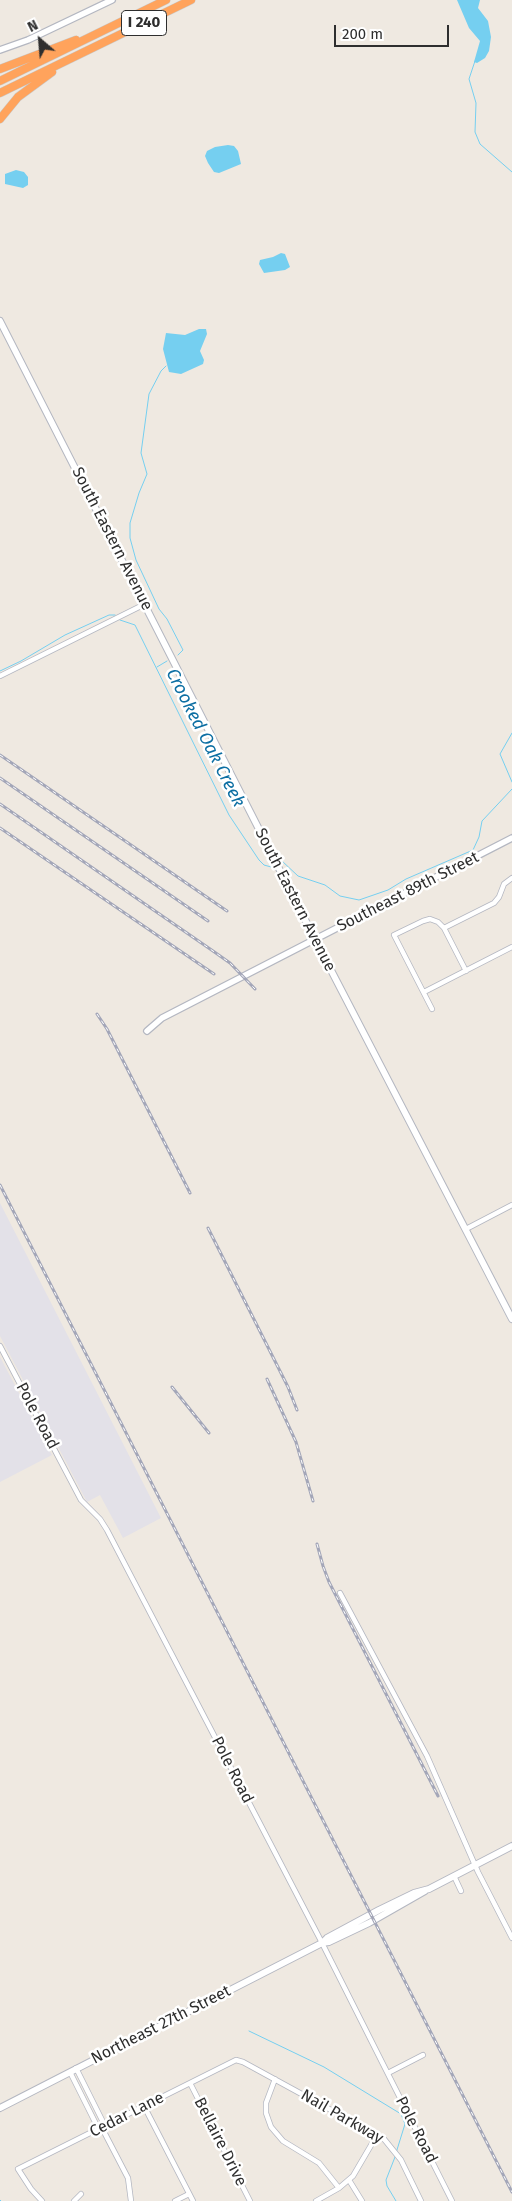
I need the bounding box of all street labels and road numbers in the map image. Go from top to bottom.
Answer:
road number: I 240 [122,10,166,36]
street label: South Eastern Avenue [68,464,156,614]
street label: South Eastern Avenue [251,825,339,975]
street label: Southeast 89th Street [334,848,482,936]
street label: Pole Road [11,1379,63,1453]
street label: Pole Road [207,1733,257,1807]
street label: Northeast 27th Street [88,1982,234,2068]
street label: Nail Parkway [297,2086,387,2148]
street label: Cedar Lane [87,2088,167,2142]
street label: Pole Road [391,2093,441,2167]
street label: Bellaire Drive [189,2094,251,2190]

